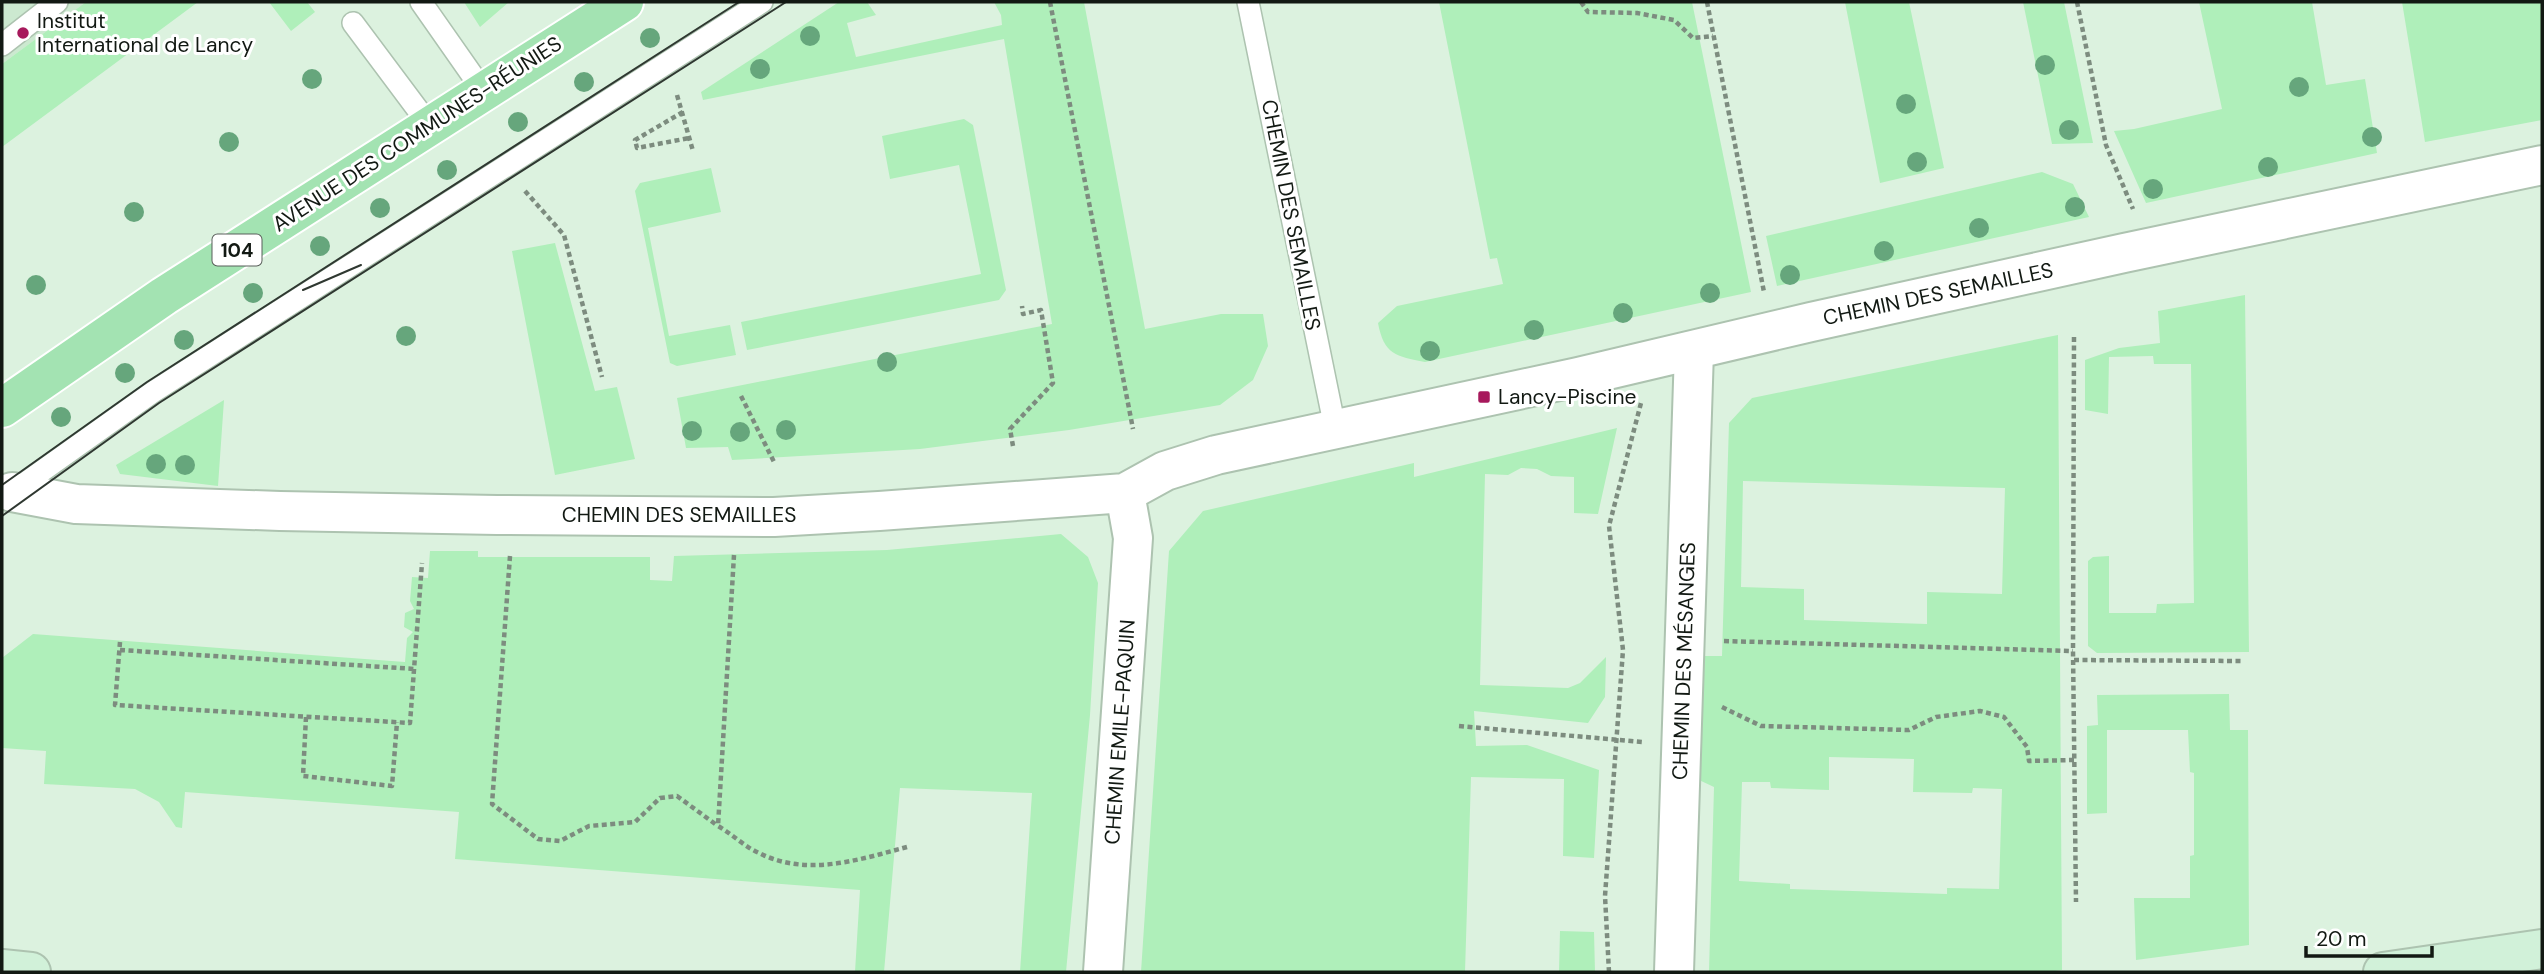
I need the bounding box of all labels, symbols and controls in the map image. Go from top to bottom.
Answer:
place label: Institut International de Lancy [37,7,253,59]
marker: Institut International de Lancy [15,25,31,41]
street label: AVENUE DES COMMUNES-RÉUNIES [267,30,567,238]
street label: CHEMIN DES SEMAILLES [1255,97,1327,333]
road number: 104 [212,234,262,266]
street label: CHEMIN DES SEMAILLES [1820,256,2056,332]
place label: Lancy-Piscine [1498,383,1636,411]
marker: Lancy-Piscine [1476,389,1492,405]
street label: CHEMIN DES SEMAILLES [562,501,796,529]
street label: CHEMIN DES MÉSANGES [1666,542,1702,780]
street label: CHEMIN EMILE-PAQUIN [1098,619,1142,845]
scale bar [2306,914,2432,958]
text: 20 m [2316,925,2367,953]

